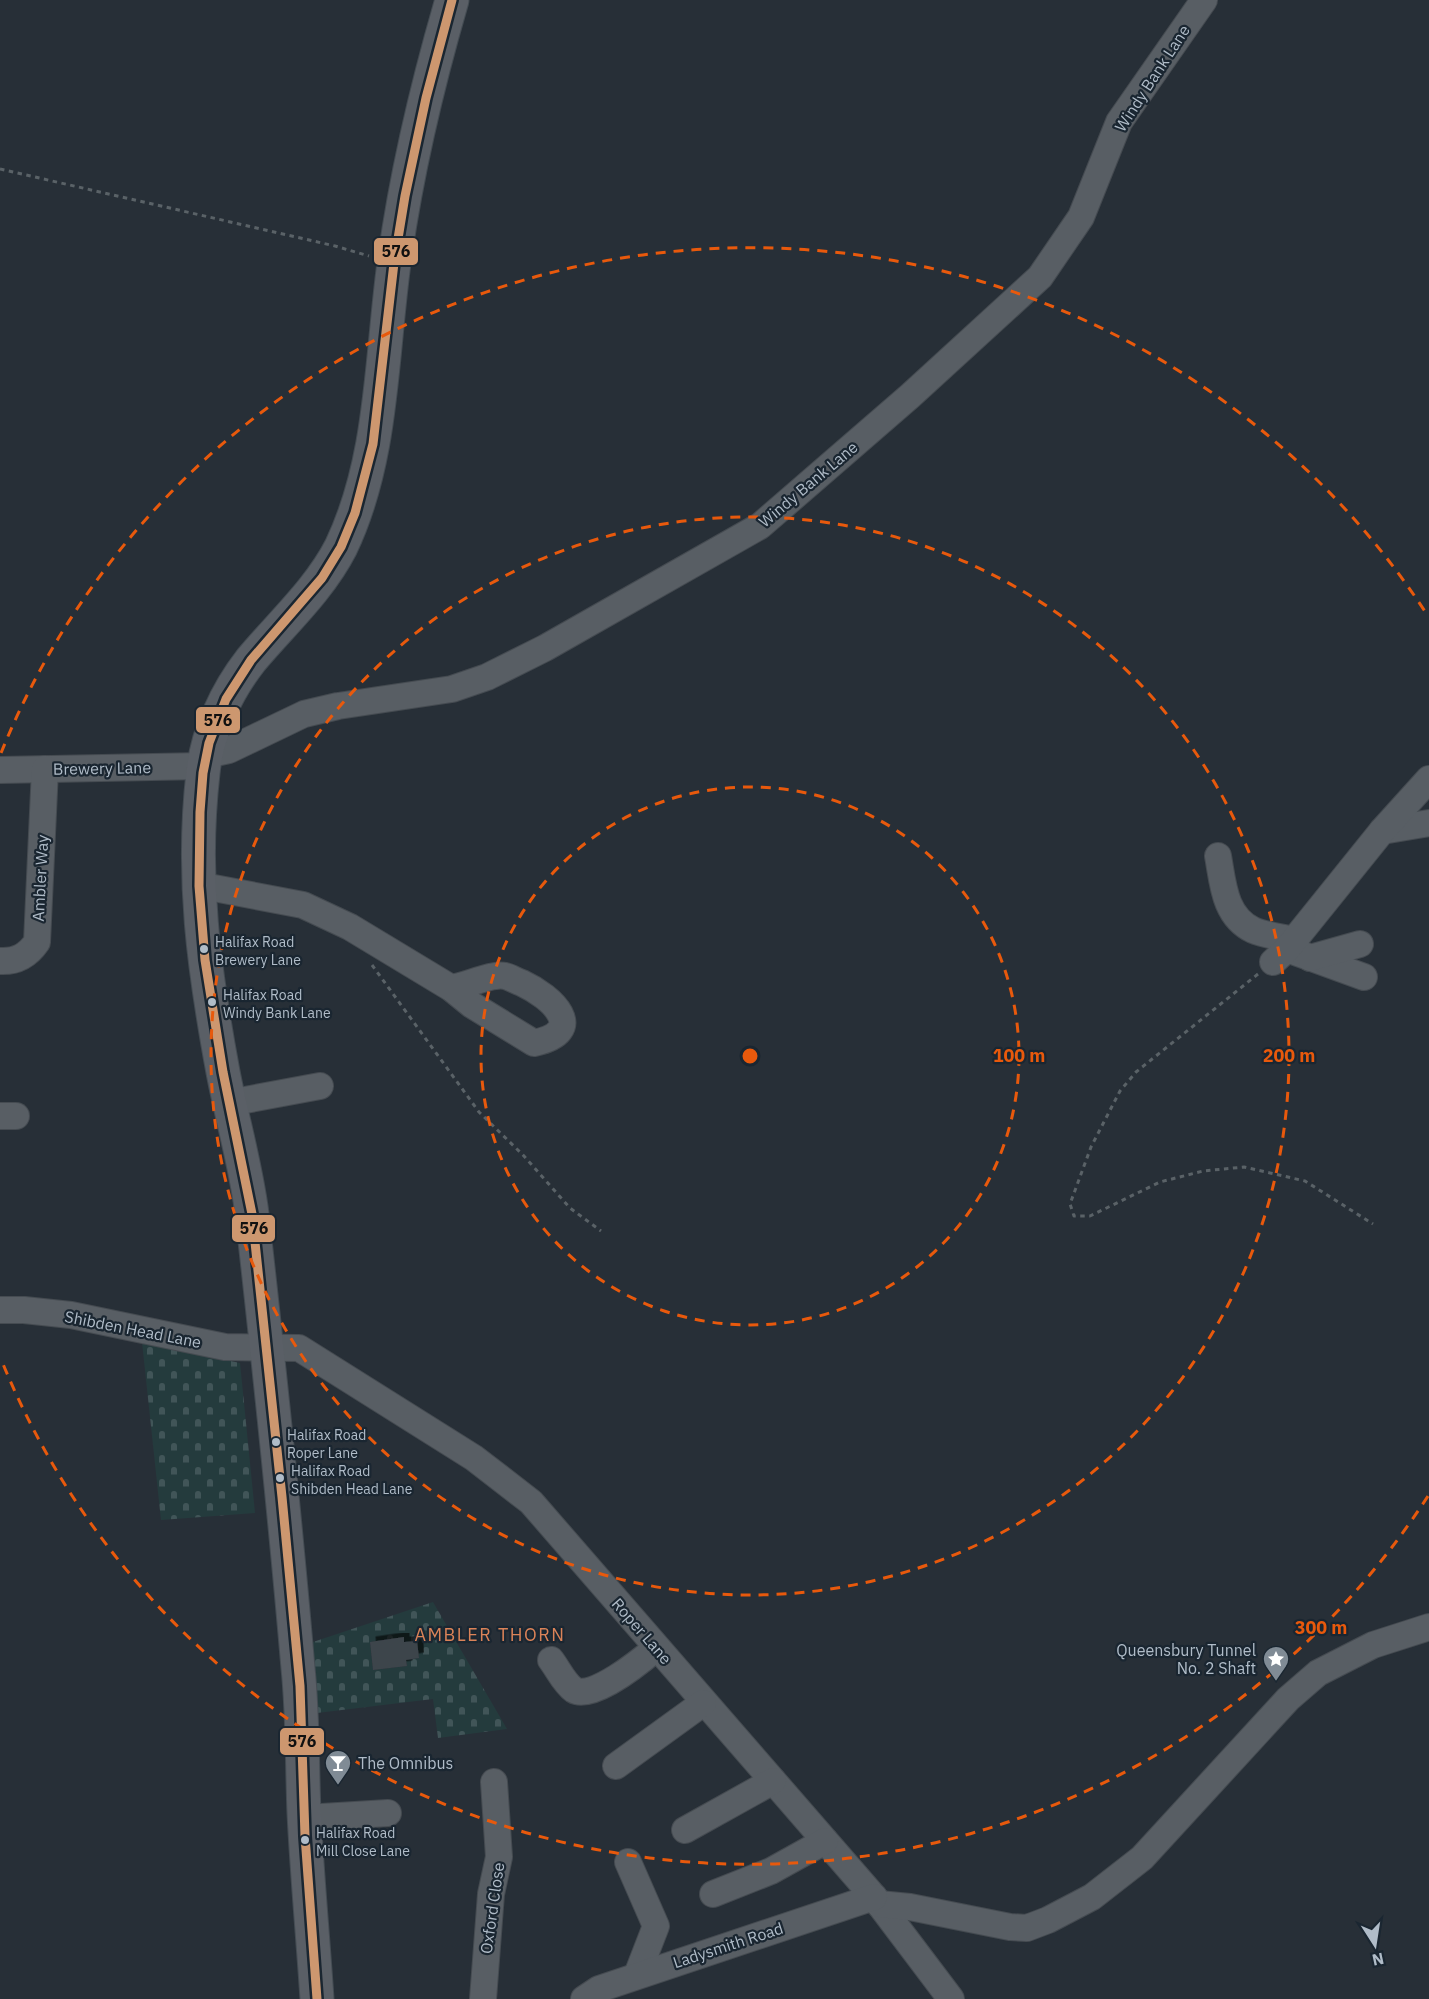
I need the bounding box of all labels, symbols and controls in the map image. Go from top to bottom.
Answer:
street label: Windy Bank Lane [1110,21,1194,135]
line badge: 576 [373,237,419,266]
text: 576 [382,241,411,261]
street label: Windy Bank Lane [754,437,862,531]
line badge: 576 [195,706,241,734]
text: 576 [204,710,233,730]
street label: Brewery Lane [53,757,151,779]
street label: Ambler Way [28,834,52,922]
place label: Halifax Road Brewery Lane [215,933,301,969]
marker: Halifax Road Brewery Lane [198,943,210,955]
place label: Halifax Road Windy Bank Lane [223,986,331,1022]
marker: Halifax Road Windy Bank Lane [206,996,218,1008]
text: 100 m [993,1044,1045,1067]
text: 200 m [1263,1044,1315,1067]
centre of rings [740,1046,760,1066]
line badge: 576 [231,1214,276,1243]
text: 576 [240,1218,269,1238]
street label: Shibden Head Lane [63,1306,203,1352]
place label: Halifax Road Roper Lane [287,1426,366,1462]
marker: Halifax Road Roper Lane [270,1436,282,1448]
place label: Halifax Road Shibden Head Lane [291,1462,413,1498]
marker: Halifax Road Shibden Head Lane [274,1472,286,1484]
street label: Roper Lane [608,1594,676,1668]
text: 300 m [1295,1616,1347,1639]
district label: AMBLER THORN [414,1623,566,1646]
place label: Queensbury Tunnel No. 2 Shaft [1116,1640,1256,1678]
place icon: Queensbury Tunnel No. 2 Shaft [1261,1644,1291,1682]
line badge: 576 [279,1727,325,1756]
text: 576 [288,1731,317,1751]
bar icon: The Omnibus [323,1748,353,1786]
place label: The Omnibus [358,1753,453,1773]
place label: Halifax Road Mill Close Lane [316,1824,410,1860]
marker: Halifax Road Mill Close Lane [299,1834,311,1846]
street label: Oxford Close [476,1861,508,1955]
north arrow [1345,1915,1405,1975]
street label: Ladysmith Road [670,1918,786,1972]
text: N [1370,1949,1386,1971]

